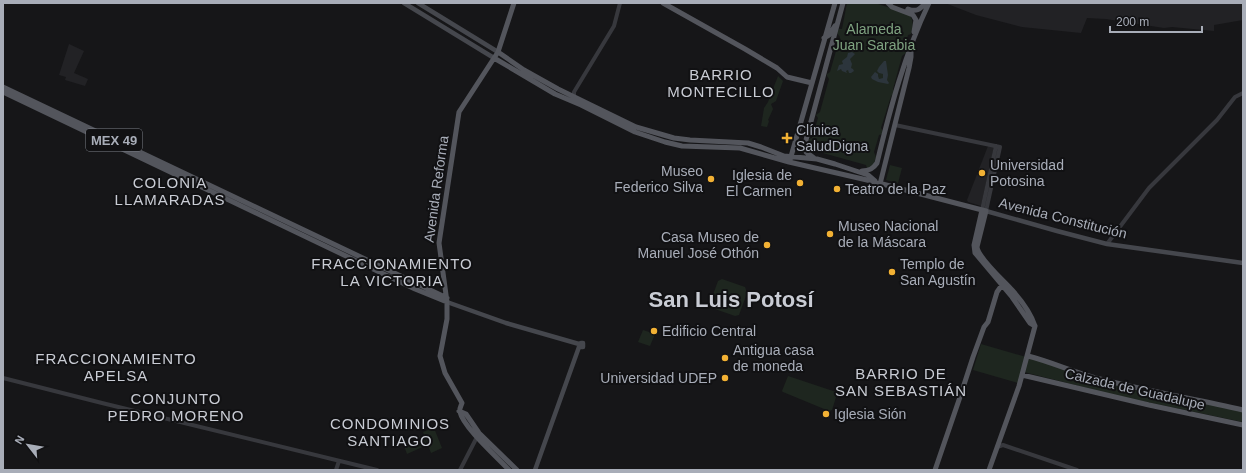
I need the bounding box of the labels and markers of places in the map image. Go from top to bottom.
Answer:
place label: Clínica SaludDigna [796,122,869,154]
marker: Clínica SaludDigna [781,132,793,144]
place label: Universidad Potosina [990,157,1064,189]
place label: Museo Federico Silva [614,163,703,195]
place label: Iglesia de El Carmen [726,167,792,199]
marker: Universidad Potosina [977,168,987,178]
marker: Museo Federico Silva [706,174,716,184]
marker: Iglesia de El Carmen [795,178,805,188]
place label: Teatro de la Paz [845,181,946,197]
marker: Teatro de la Paz [832,184,842,194]
place label: Museo Nacional de la Máscara [838,218,938,250]
place label: Casa Museo de Manuel José Othón [638,229,759,261]
marker: Museo Nacional de la Máscara [825,229,835,239]
marker: Casa Museo de Manuel José Othón [762,240,772,250]
place label: Templo de San Agustín [900,256,976,288]
marker: Templo de San Agustín [887,267,897,277]
place label: Edificio Central [662,323,756,339]
marker: Edificio Central [649,326,659,336]
place label: Antigua casa de moneda [733,342,814,374]
marker: Antigua casa de moneda [720,353,730,363]
place label: Universidad UDEP [600,370,717,386]
marker: Universidad UDEP [720,373,730,383]
place label: Iglesia Sión [834,406,906,422]
marker: Iglesia Sión [821,409,831,419]

